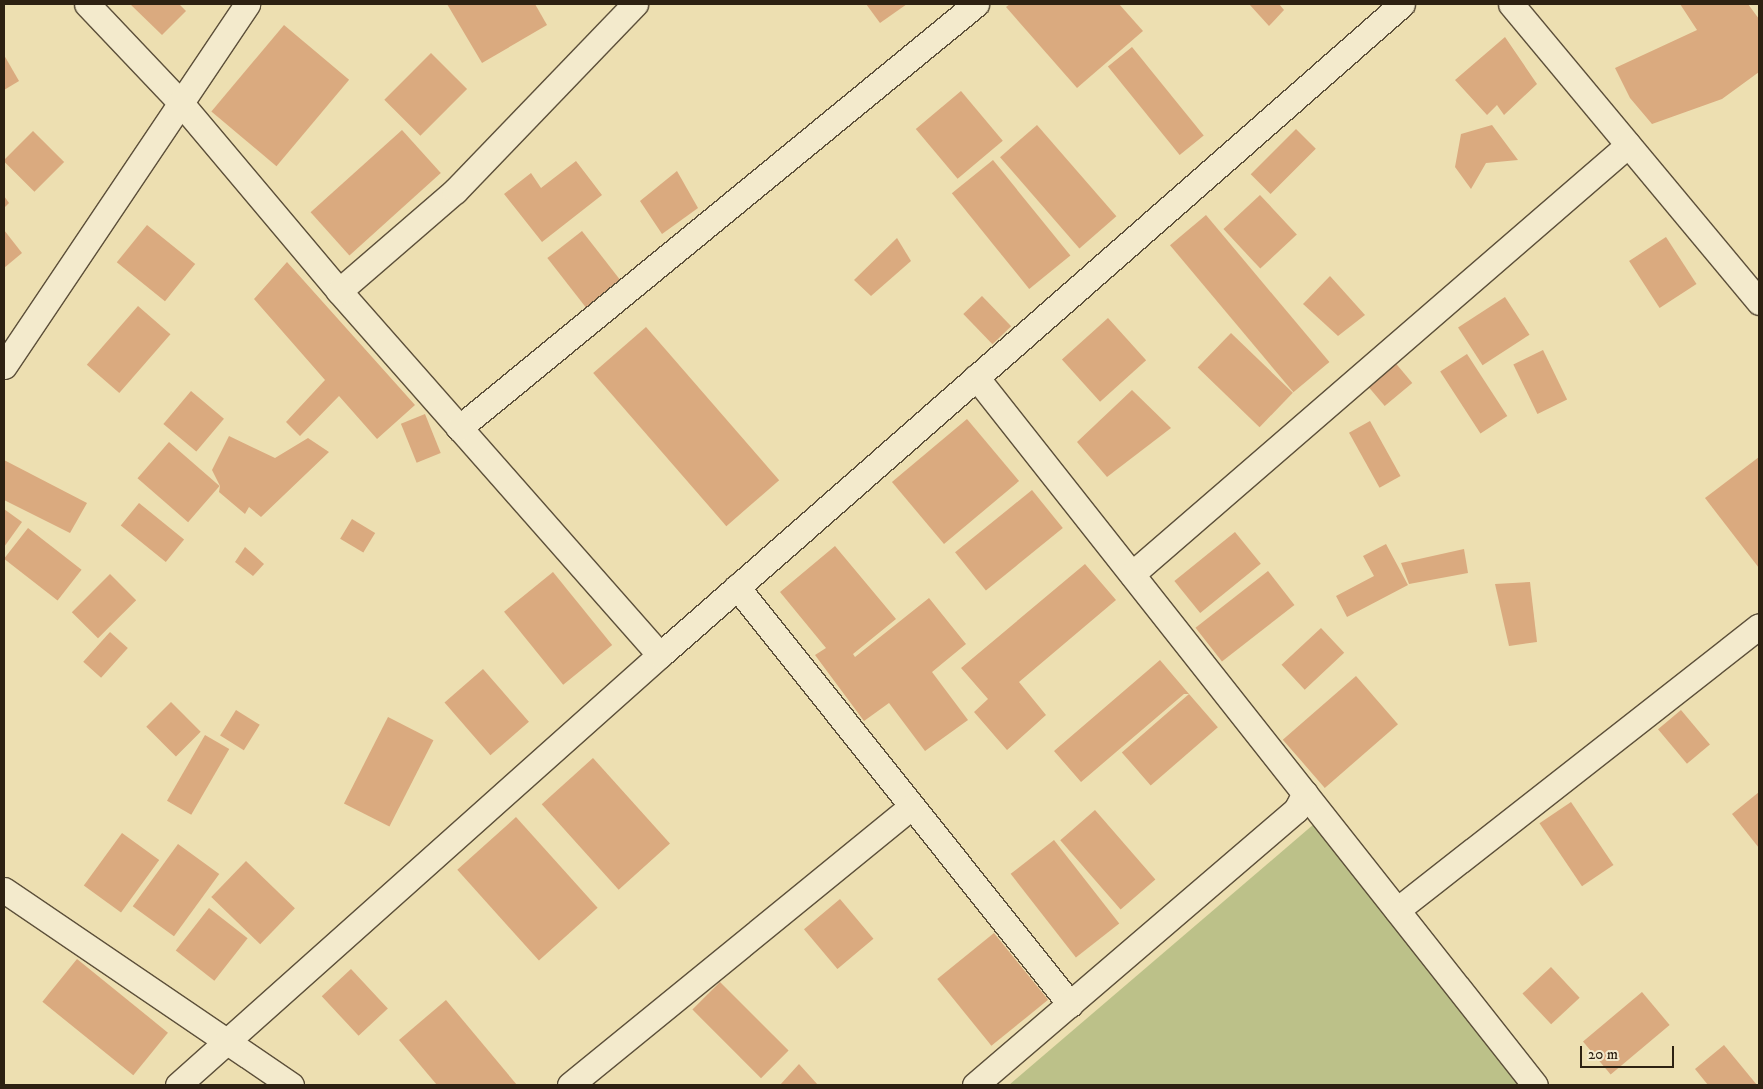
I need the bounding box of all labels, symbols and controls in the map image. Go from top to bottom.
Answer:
scale bar [1583,1036,1677,1068]
text: 20 m [1588,1045,1618,1064]

